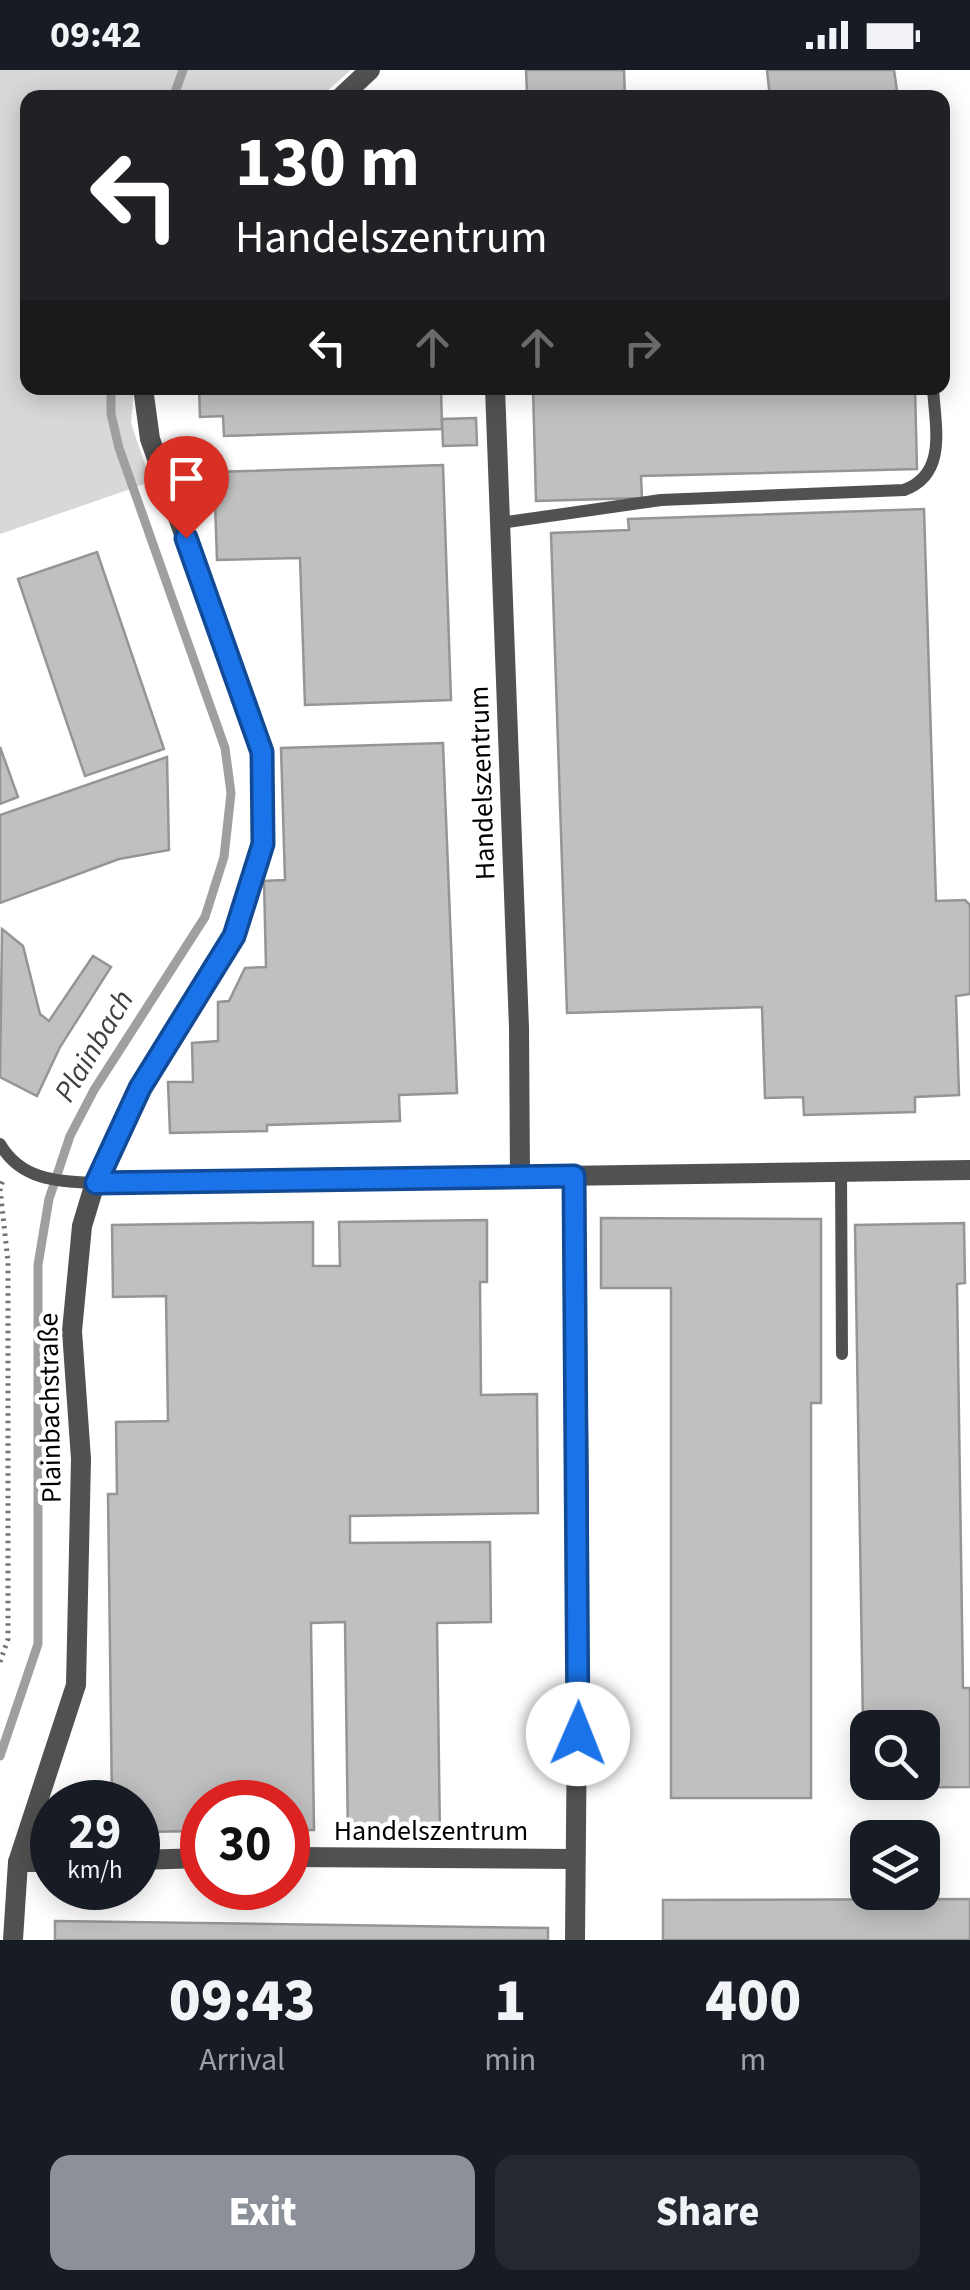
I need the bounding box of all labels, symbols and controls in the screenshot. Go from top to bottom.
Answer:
text: 09:42 [50,8,142,62]
text: 130 m [235,113,420,213]
icon: left [70,130,200,260]
text: Handelszentrum [235,206,547,270]
icon: left [300,320,355,375]
icon: ahead [405,320,460,375]
icon: ahead [510,320,565,375]
icon: right [615,320,670,375]
pin [144,436,229,539]
icon: arrive [159,451,214,506]
street label: Handelszentrum [459,685,505,881]
water label: Plainbach [44,982,144,1110]
street label: Plainbachstraße [28,1312,72,1504]
position arrow [526,1682,630,1786]
map controls [850,1710,940,1910]
button: search [850,1710,940,1800]
speed limit sign: 30 [180,1780,310,1910]
text: 29 [69,1797,121,1868]
street label: Handelszentrum [334,1811,528,1851]
button: layers [850,1820,940,1910]
text: km/h [67,1852,123,1888]
text: 09:43 [169,1959,316,2044]
text: 1 [494,1959,526,2044]
text: 400 [705,1959,801,2044]
text: Arrival [199,2037,285,2083]
text: min [484,2037,536,2083]
text: m [740,2037,766,2083]
button: Exit [50,2155,475,2270]
button: Share [495,2155,920,2270]

